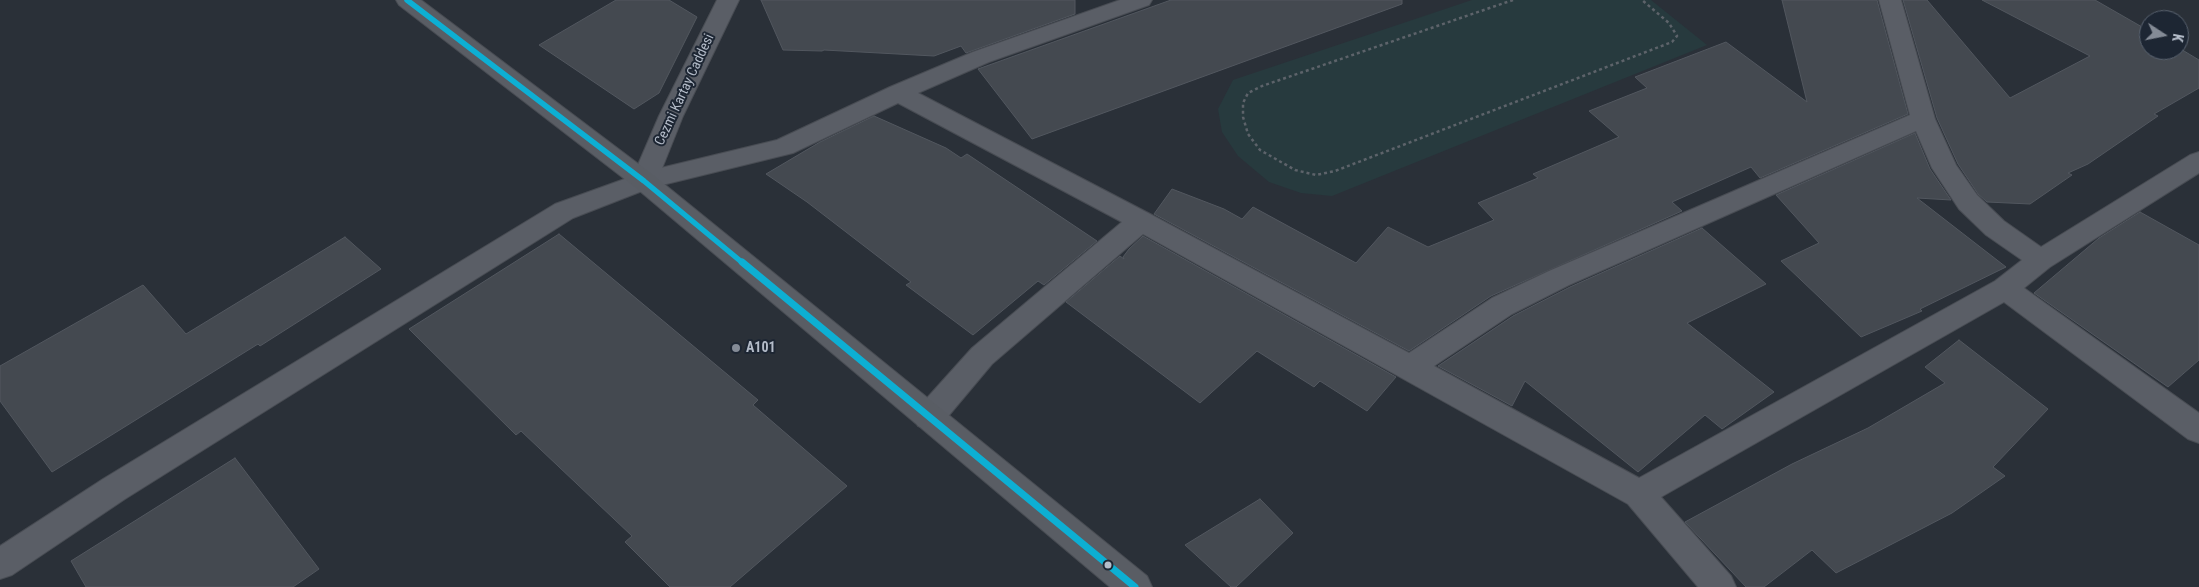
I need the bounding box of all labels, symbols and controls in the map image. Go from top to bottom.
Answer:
north arrow [2139,10,2189,60]
street label: Cezmi Kartay Caddesi [652,32,718,148]
text: K [2169,32,2186,43]
place label: A101 [746,340,776,356]
marker: A101 [730,342,742,354]
unlabelled marker [1103,560,1113,570]

